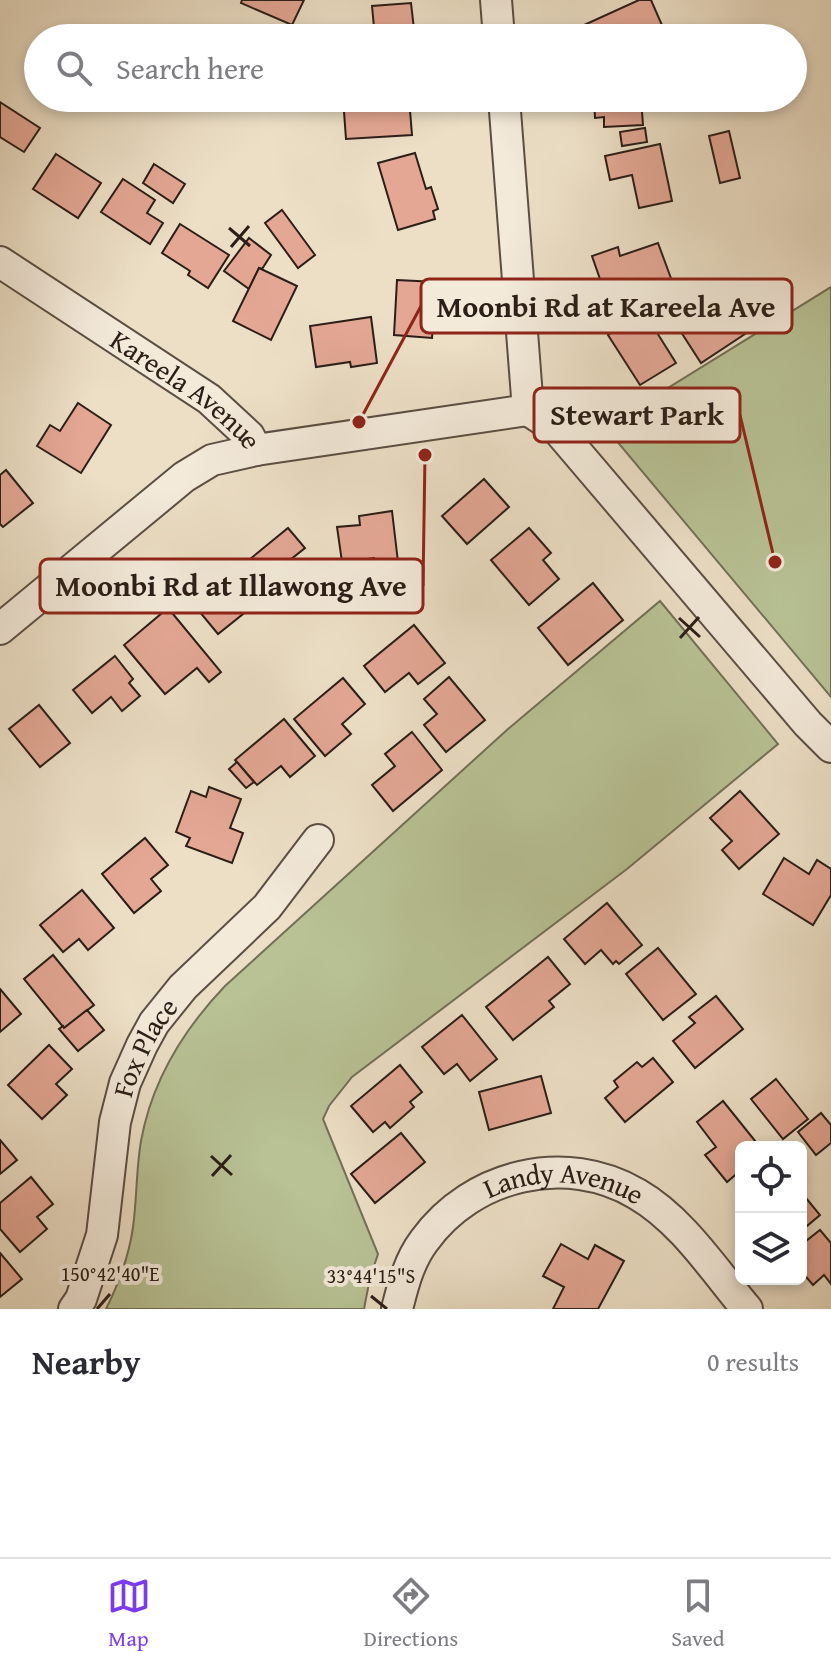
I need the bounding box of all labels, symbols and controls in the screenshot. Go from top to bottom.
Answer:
search box [24,24,807,112]
icon: search [52,46,96,90]
text: Search here [116,46,264,90]
callout: Moonbi Rd at Kareela Ave [421,279,792,333]
text: Moonbi Rd at Kareela Ave [436,284,776,328]
street label: Kareela Avenue [103,319,273,456]
callout: Stewart Park [534,388,740,442]
text: Stewart Park [550,392,725,436]
callout: Moonbi Rd at Illawong Ave [40,559,423,613]
text: Moonbi Rd at Illawong Ave [55,563,407,607]
street label: Fox Place [101,988,187,1101]
map controls [735,1141,807,1285]
button: locate [735,1141,807,1213]
street label: Landy Avenue [476,1151,652,1214]
button: layers [735,1213,807,1285]
text: 150°42'40"E [61,1259,159,1288]
text: 33°44'15"S [327,1261,415,1290]
text: Nearby [32,1337,141,1386]
text: 0 results [707,1342,799,1381]
tab: Map [107,1574,151,1654]
tab: Directions [364,1574,458,1654]
tab: Saved [671,1574,724,1654]

